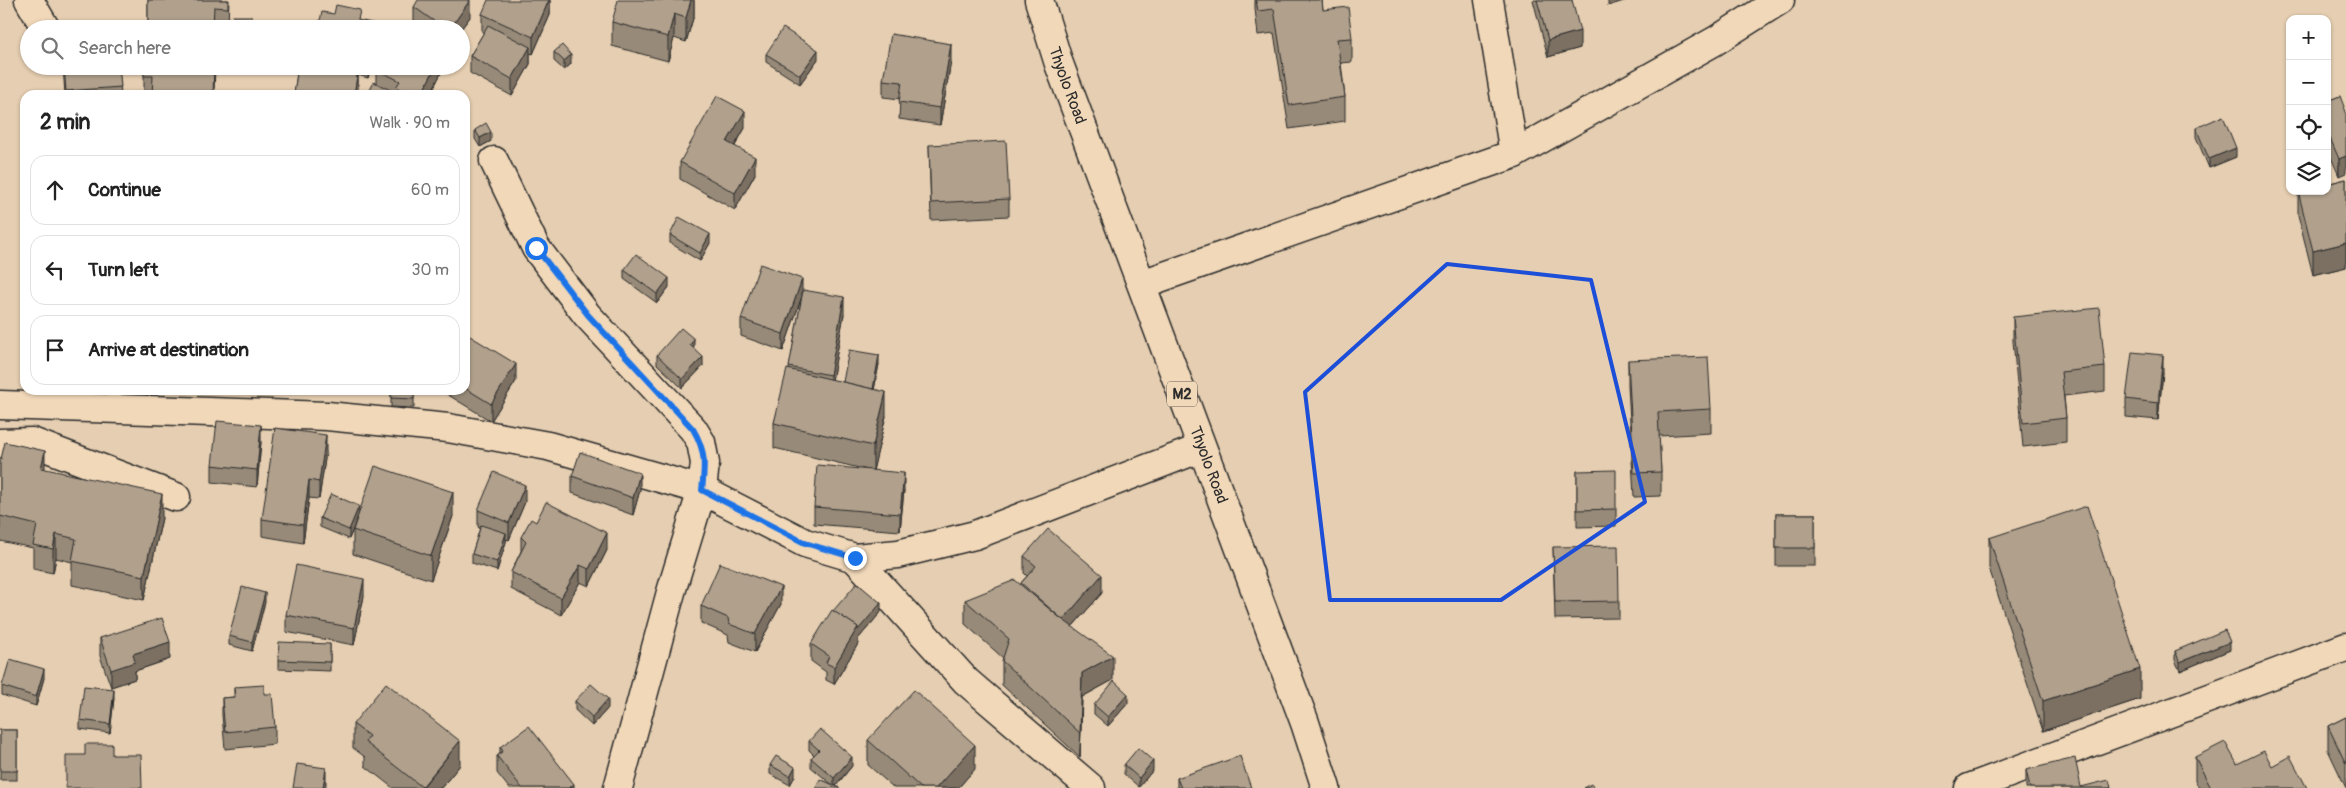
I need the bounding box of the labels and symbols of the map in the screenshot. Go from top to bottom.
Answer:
street label: Thyolo Road [1044,44,1091,127]
route start [525,237,548,260]
road number: M2 [1167,382,1197,406]
street label: Thyolo Road [1185,424,1232,506]
route end [844,547,867,570]

